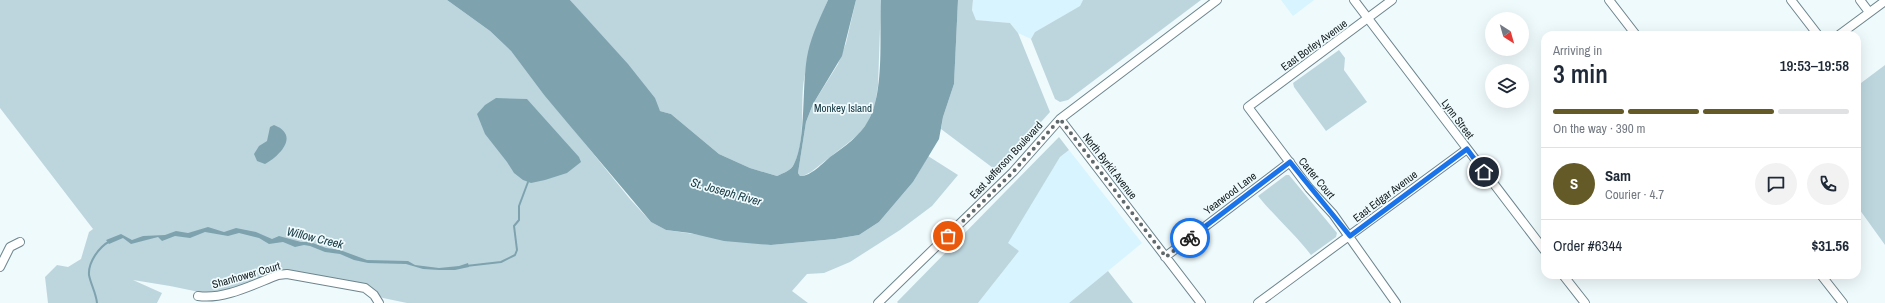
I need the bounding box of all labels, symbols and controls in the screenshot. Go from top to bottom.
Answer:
north arrow [1485,12,1529,56]
map controls [1485,12,1529,108]
street label: East Borley Avenue [1278,16,1350,74]
text: Arriving in [1553,42,1602,59]
text: 19:53–19:58 [1780,55,1849,76]
text: 3 min [1553,56,1608,91]
button: layers [1485,64,1529,108]
street label: Lynn Street [1439,96,1478,142]
park label: Monkey Island [814,101,872,115]
street label: East Jefferson Boulevard [967,118,1045,202]
text: On the way · 390 m [1553,120,1645,137]
street label: North Byrkit Avenue [1080,130,1140,202]
street label: Carter Court [1296,154,1339,202]
pin [1467,155,1501,189]
icon: home [1473,161,1495,183]
button: chat [1755,163,1797,205]
button: phone [1807,163,1849,205]
text: Sam [1605,165,1631,186]
street label: East Edgar Avenue [1350,167,1420,225]
street label: Yearwood Lane [1201,169,1259,217]
text: S [1570,173,1578,194]
water label: St. Joseph River [689,174,764,210]
text: Courier · 4.7 [1605,186,1664,203]
courier [1170,218,1210,258]
pin [931,219,965,253]
water label: Willow Creek [285,223,346,253]
icon: bag [937,225,959,247]
icon: bike [1179,227,1201,249]
text: Order #6344 [1553,235,1622,256]
text: $31.56 [1811,235,1849,256]
street label: Shanhower Court [210,258,282,291]

